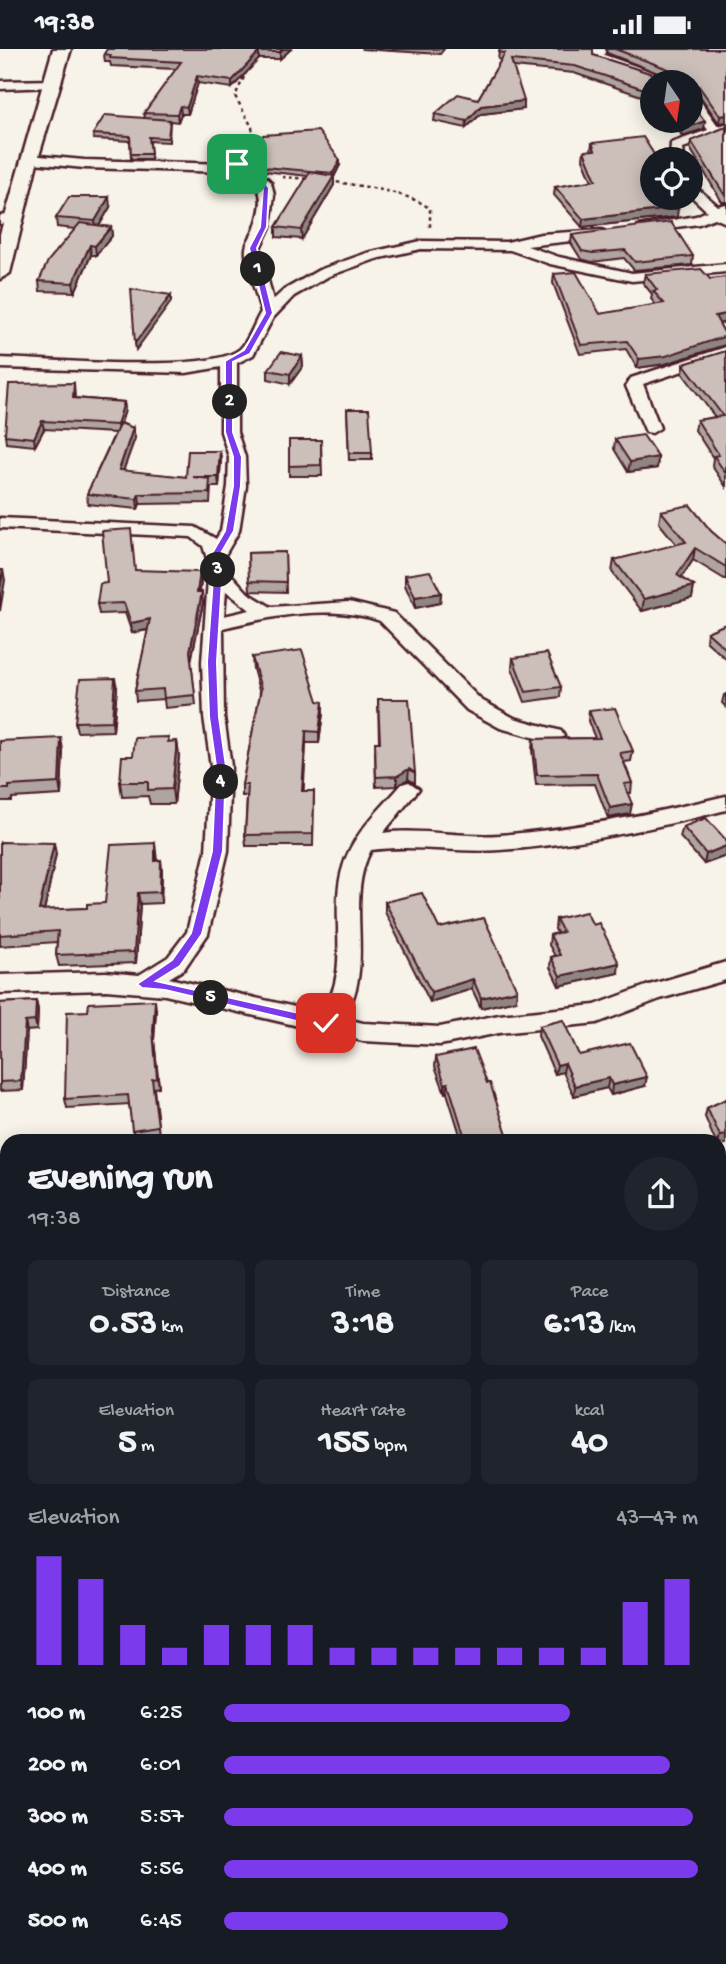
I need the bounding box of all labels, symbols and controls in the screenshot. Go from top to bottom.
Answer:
text: 19:38 [35,9,94,40]
north arrow [640,70,704,133]
map controls [640,70,703,210]
pin [207,134,267,194]
icon: arrive [218,145,256,183]
button: locate [640,147,703,210]
pin: 1 [240,251,276,287]
text: 1 [254,257,261,280]
pin: 2 [212,385,247,419]
text: 2 [225,390,234,413]
pin: 3 [200,553,235,587]
text: 3 [213,558,222,581]
pin: 4 [204,765,238,799]
text: 4 [216,770,225,793]
pin: 5 [194,981,228,1016]
text: 5 [206,986,216,1009]
pin [296,993,356,1053]
icon: check [307,1004,345,1042]
button: share [624,1157,698,1231]
text: Evening run [28,1158,212,1202]
text: 19:38 [28,1206,81,1233]
text: Distance [103,1281,170,1304]
text: Time [346,1281,380,1304]
text: Pace [571,1281,608,1304]
text: 0.53 [89,1304,157,1345]
text: 3:18 [332,1304,394,1345]
text: 6:13 [544,1304,605,1345]
text: km [157,1316,183,1339]
text: /km [605,1316,636,1339]
text: Elevation [99,1400,174,1423]
text: Heart rate [320,1400,406,1423]
text: kcal [575,1400,605,1423]
text: 5 [118,1423,137,1464]
text: 155 [319,1423,370,1464]
text: 40 [571,1423,608,1464]
text: m [137,1435,155,1458]
text: bpm [370,1435,407,1458]
text: Elevation [28,1505,119,1532]
text: 43–47 m [616,1505,698,1532]
text: 100 m [28,1700,85,1727]
text: 6:25 [140,1700,182,1727]
text: 200 m [28,1752,87,1779]
text: 6:01 [140,1752,181,1779]
text: 300 m [28,1804,88,1831]
text: 5:57 [140,1804,183,1831]
text: 400 m [28,1856,87,1883]
text: 5:56 [140,1856,183,1883]
text: 500 m [28,1908,88,1935]
text: 6:45 [140,1908,182,1935]

